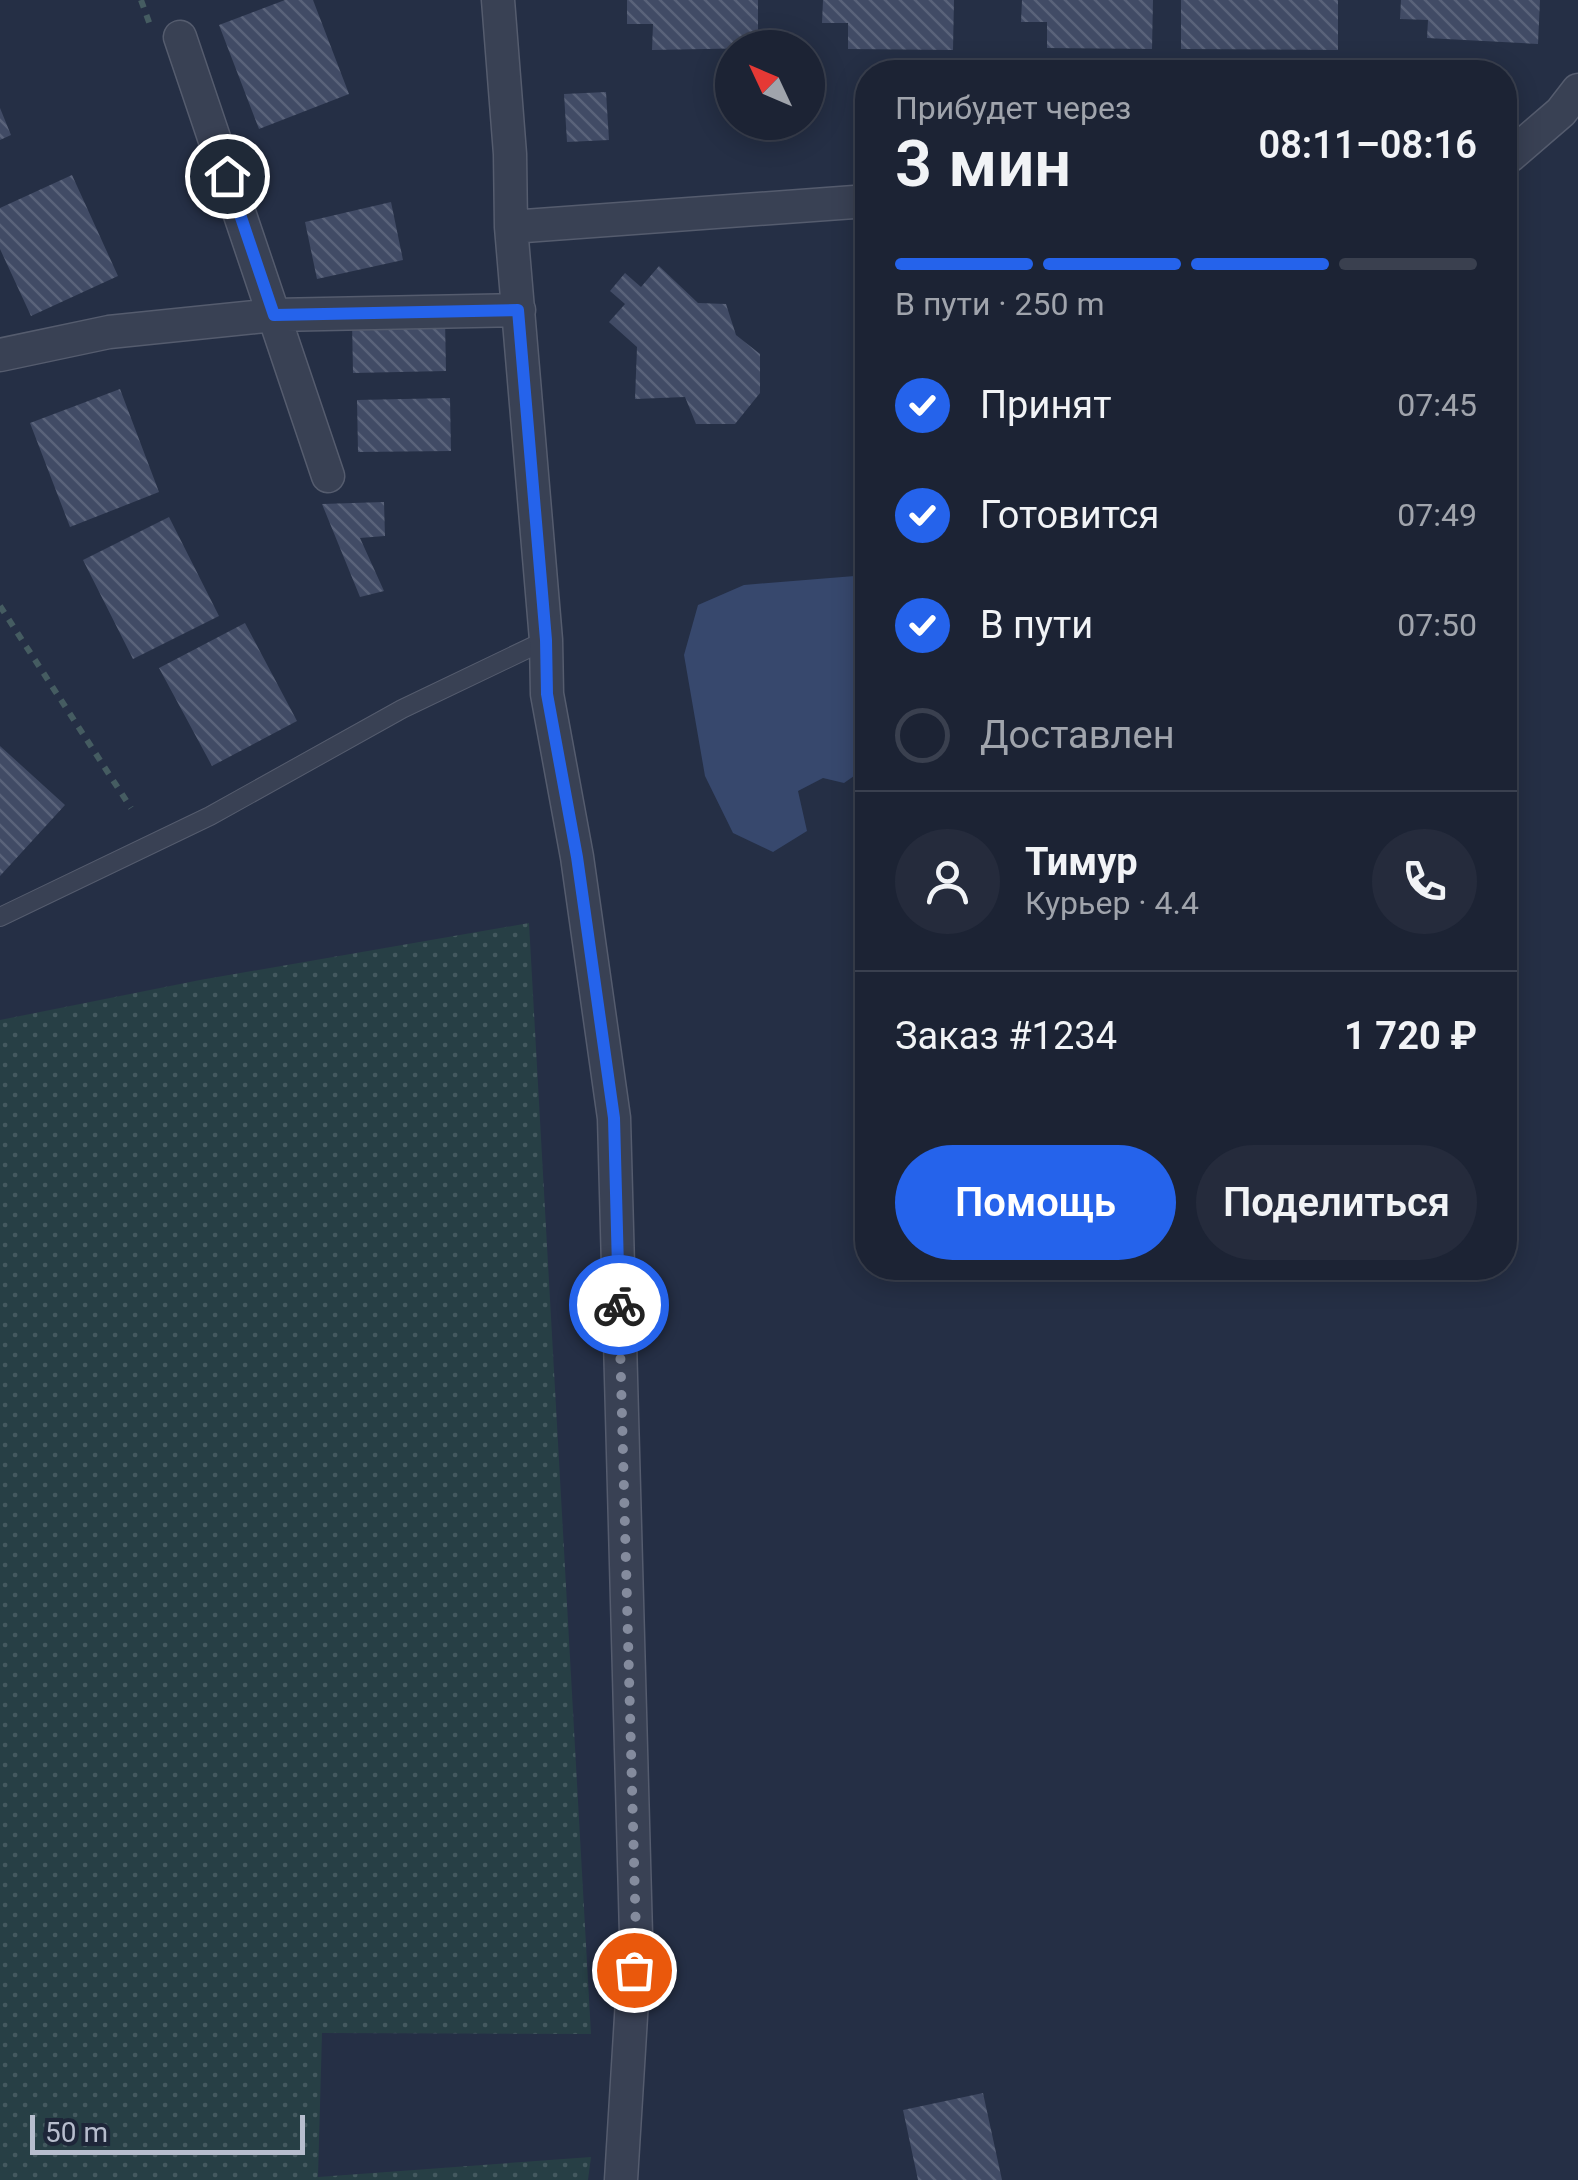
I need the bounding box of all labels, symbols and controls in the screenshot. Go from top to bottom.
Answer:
north arrow [715,30,825,140]
map controls [715,30,825,140]
text: Прибудет через [895,89,1131,127]
text: 08:11–08:16 [1258,123,1477,167]
text: 3 мин [895,126,1071,202]
pin [185,134,270,219]
icon: home [200,149,255,204]
text: В пути · 250 m [895,285,1105,323]
icon: check [895,378,950,433]
text: Принят [980,383,1111,427]
text: 07:45 [1397,386,1477,424]
icon: check [895,488,950,543]
text: Готовится [980,493,1159,537]
text: 07:49 [1397,496,1477,534]
icon: check [895,598,950,653]
text: В пути [980,603,1093,647]
text: 07:50 [1397,606,1477,644]
text: Доставлен [980,713,1175,757]
button: person [895,829,1000,934]
button: phone [1372,829,1477,934]
text: Тимур [1025,840,1138,884]
text: Курьер · 4.4 [1025,884,1199,922]
text: Заказ #1234 [895,1014,1117,1058]
text: 1 720 ₽ [1344,1014,1477,1058]
button: Помощь [895,1145,1176,1260]
button: Поделиться [1196,1145,1477,1260]
courier [569,1255,669,1355]
icon: bike [592,1278,647,1333]
pin [592,1928,677,2013]
icon: bag [607,1943,662,1998]
scale bar [30,2110,305,2154]
text: 50 m [45,2116,108,2149]

